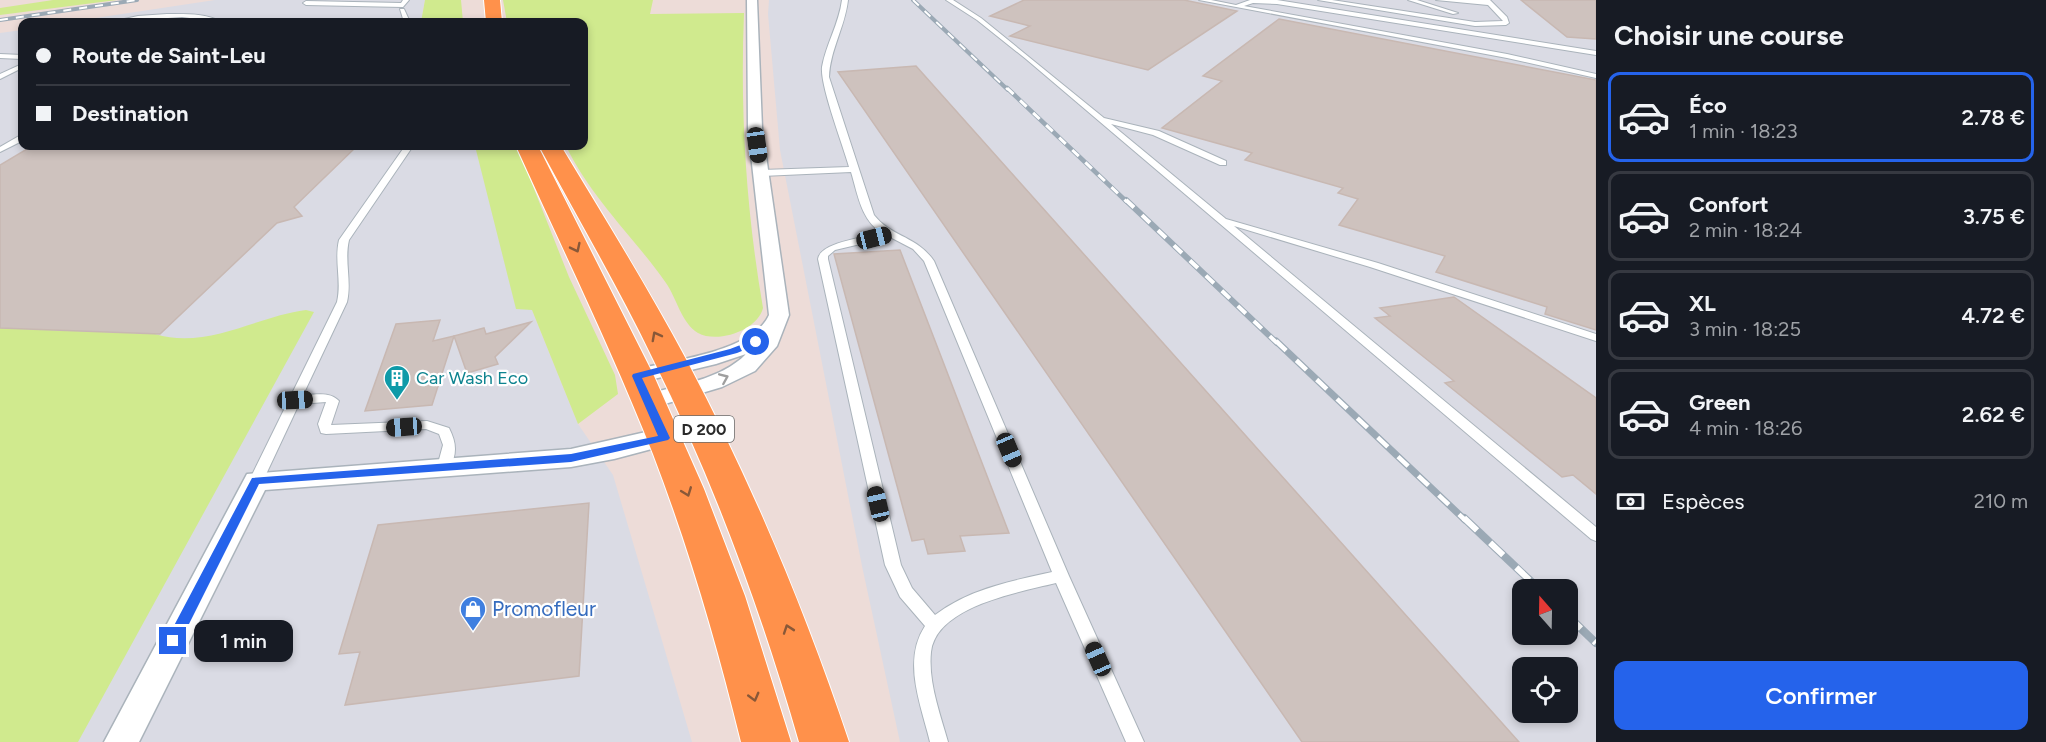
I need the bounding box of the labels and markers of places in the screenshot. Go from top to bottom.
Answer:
building icon: Car Wash Eco [382,363,412,401]
place label: Car Wash Eco [416,367,528,389]
shop icon: Promofleur [458,594,488,632]
place label: Promofleur [492,596,596,621]

